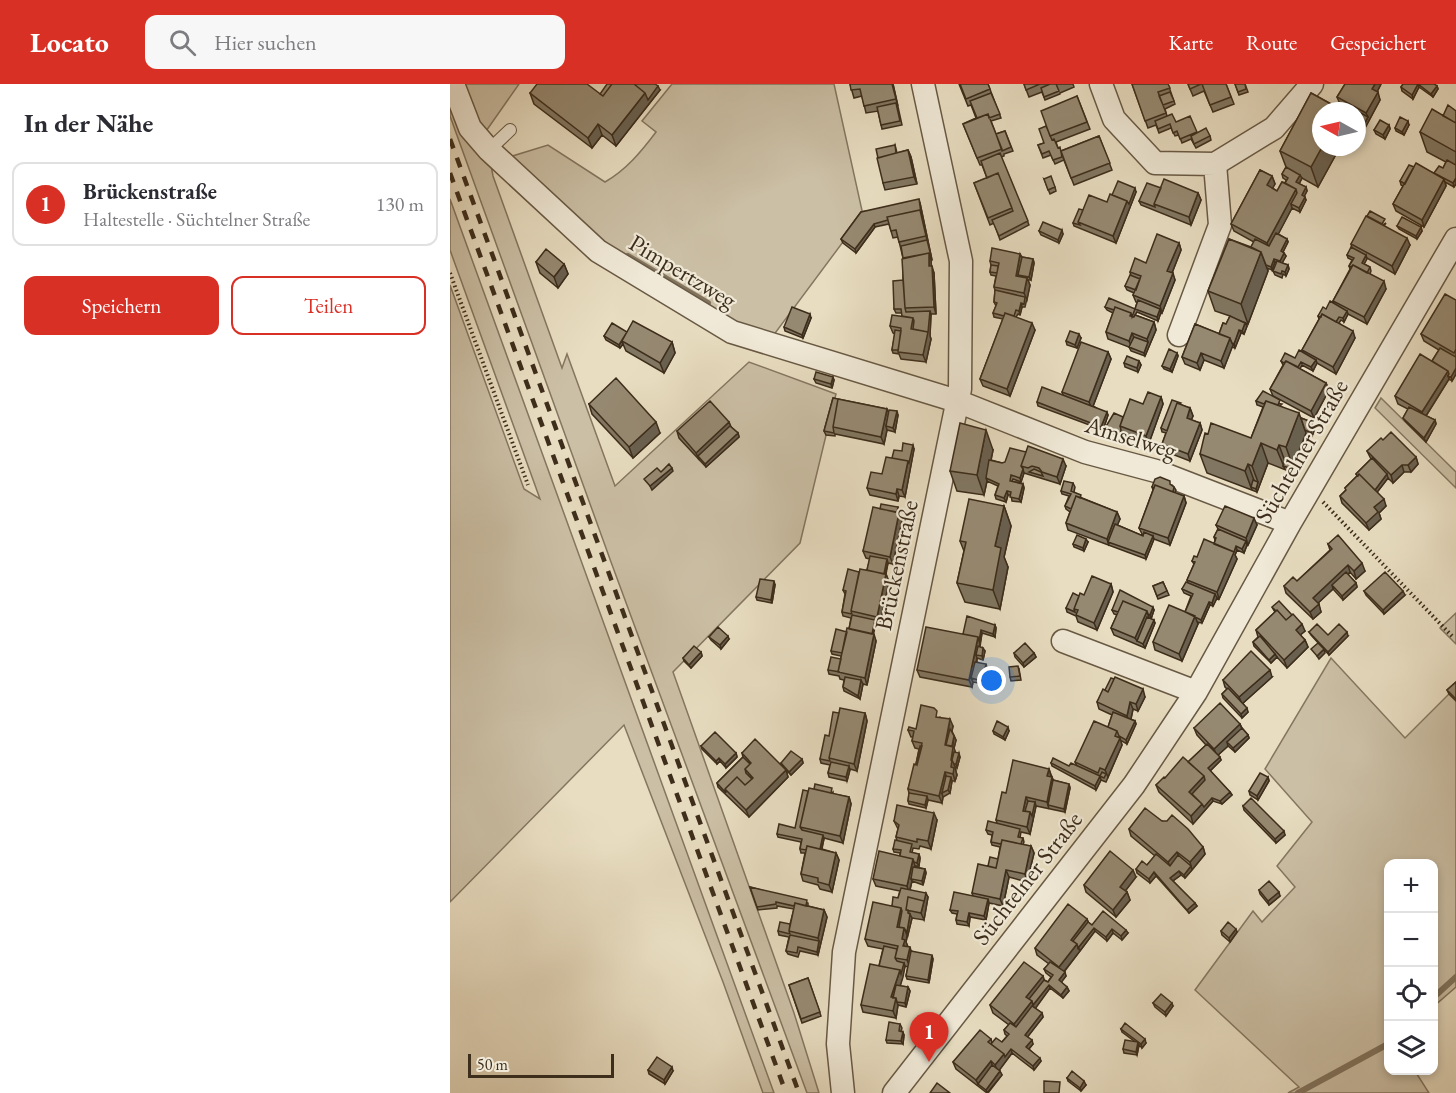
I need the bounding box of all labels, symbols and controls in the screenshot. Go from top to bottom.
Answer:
search box [145,15,565,69]
text: Locato [30,24,109,60]
icon: search [166,26,199,59]
text: Hier suchen [214,28,317,57]
text: Karte [1169,29,1213,56]
text: Route [1246,29,1297,56]
text: Gespeichert [1330,29,1426,56]
north arrow [1312,102,1366,156]
text: In der Nähe [24,106,153,140]
text: Brückenstraße [83,177,217,206]
text: 1 [40,191,51,217]
text: 130 m [376,191,424,217]
text: Haltestelle · Süchtelner Straße [83,206,310,232]
street label: Pimpertzweg [624,227,743,315]
button: Speichern [24,276,219,335]
button: Teilen [231,276,426,335]
street label: Süchtelner Straße [1247,373,1355,529]
street label: Amselweg [1081,408,1181,466]
street label: Brückenstraße [867,497,925,633]
your location [977,666,1006,695]
street label: Süchtelner Straße [965,805,1089,951]
map controls [1384,859,1438,1075]
button: + [1384,859,1438,913]
button: − [1384,913,1438,967]
button: locate [1384,967,1438,1021]
pin: 1 [910,1012,948,1062]
button: layers [1384,1021,1438,1075]
scale bar [468,1051,614,1078]
text: 50 m [477,1054,508,1075]

